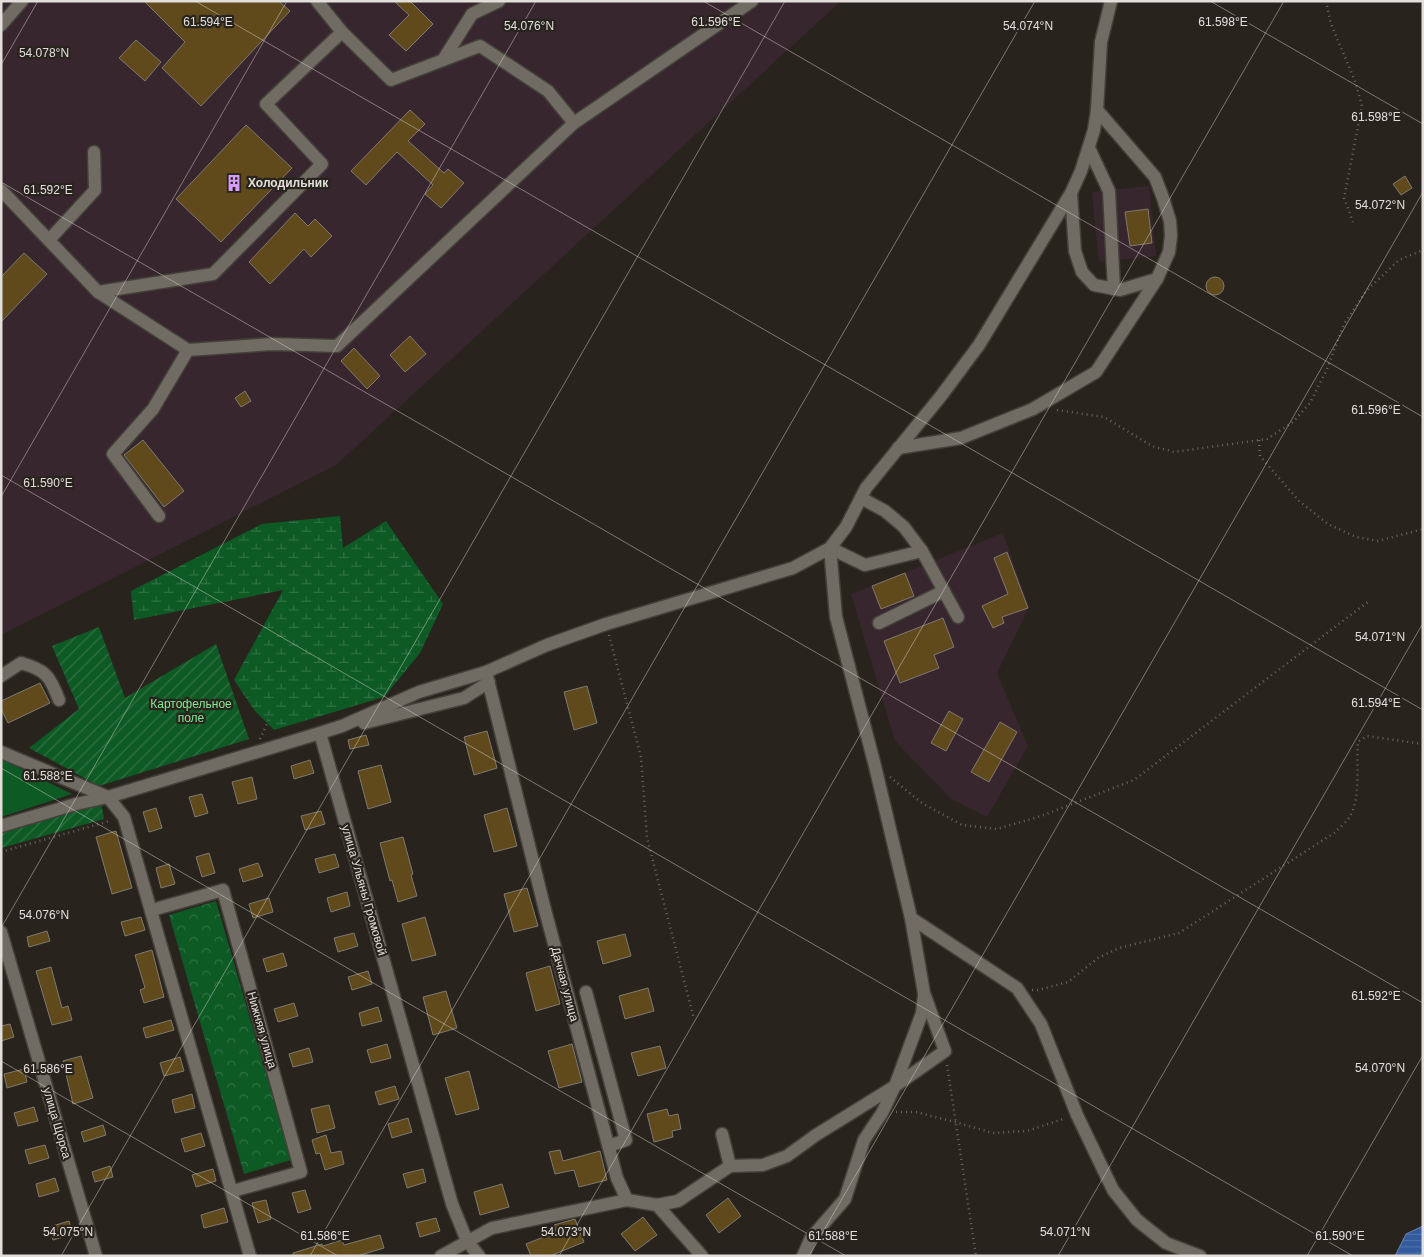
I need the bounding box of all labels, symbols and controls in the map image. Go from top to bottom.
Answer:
text: 61.594°E [183,15,233,29]
text: 61.596°E [691,15,741,29]
text: 61.598°E [1198,15,1248,29]
text: 54.076°N [504,19,554,33]
text: 54.074°N [1003,19,1053,33]
text: 54.078°N [19,46,69,60]
text: 61.598°E [1351,110,1401,124]
building icon: Холодильник [224,173,244,193]
place label: Холодильник [248,176,329,190]
text: 61.592°E [23,183,73,197]
text: 54.072°N [1355,198,1405,212]
text: 61.596°E [1351,403,1401,417]
text: 61.590°E [23,476,73,490]
text: 54.071°N [1355,630,1405,644]
text: 61.594°E [1351,696,1401,710]
park label: Картофельное поле [150,697,232,725]
text: 61.588°E [23,769,73,783]
street label: улица Ульяны Громовой [339,823,389,957]
text: 54.076°N [19,908,69,922]
street label: Дачная улица [548,945,582,1023]
text: 61.592°E [1351,989,1401,1003]
street label: Нижняя улица [244,990,280,1070]
text: 54.070°N [1355,1061,1405,1075]
text: 61.586°E [23,1062,73,1076]
street label: улица Щорса [40,1086,74,1161]
text: 54.075°N [43,1225,93,1239]
text: 54.073°N [541,1225,591,1239]
text: 54.071°N [1040,1225,1090,1239]
text: 61.586°E [300,1229,350,1243]
text: 61.588°E [808,1229,858,1243]
text: 61.590°E [1315,1229,1365,1243]

